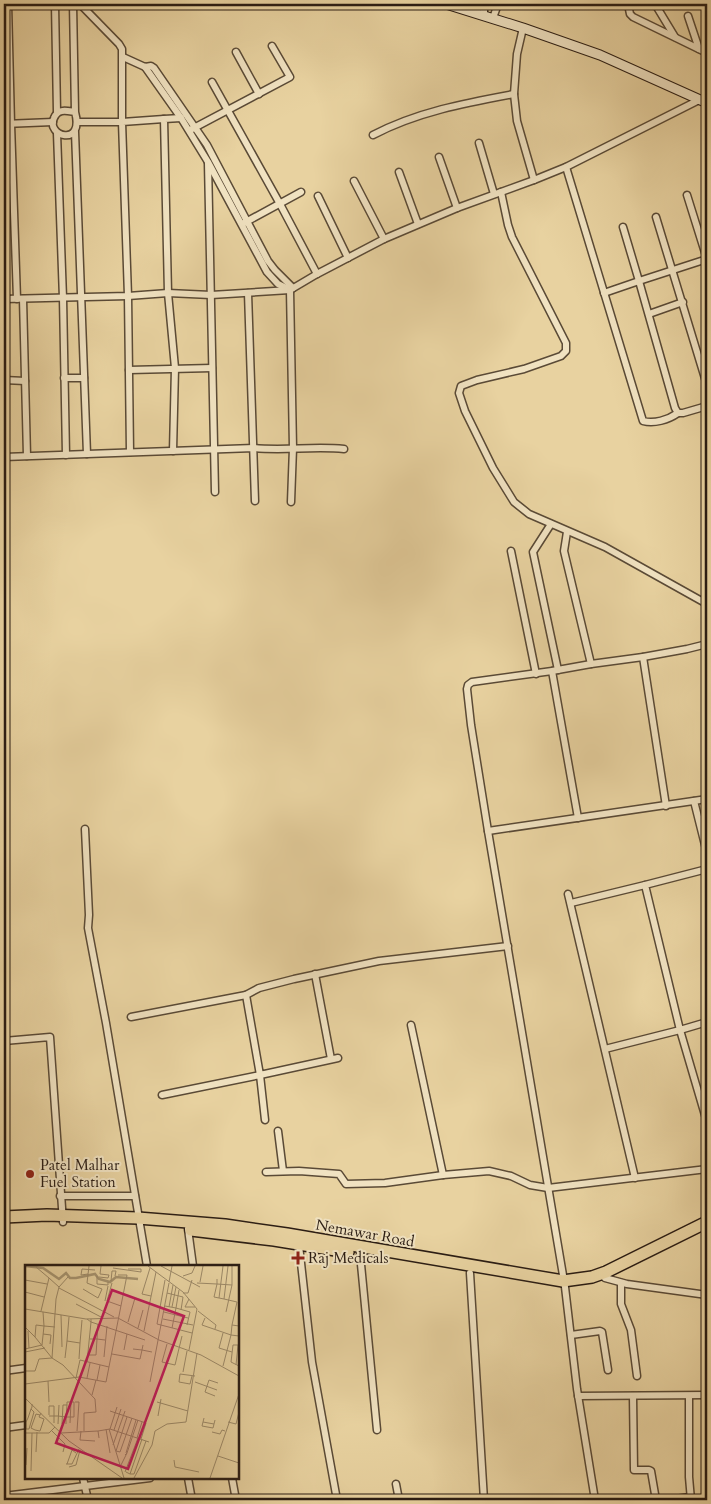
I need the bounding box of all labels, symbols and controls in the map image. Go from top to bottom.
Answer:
place label: Patel Malhar Fuel Station [40,1155,120,1192]
marker: Patel Malhar Fuel Station [24,1168,36,1180]
street label: Nemawar Road [314,1214,416,1252]
place label: Raj Medicals [308,1248,388,1268]
marker: Raj Medicals [292,1252,304,1264]
inset map [25,1265,239,1479]

